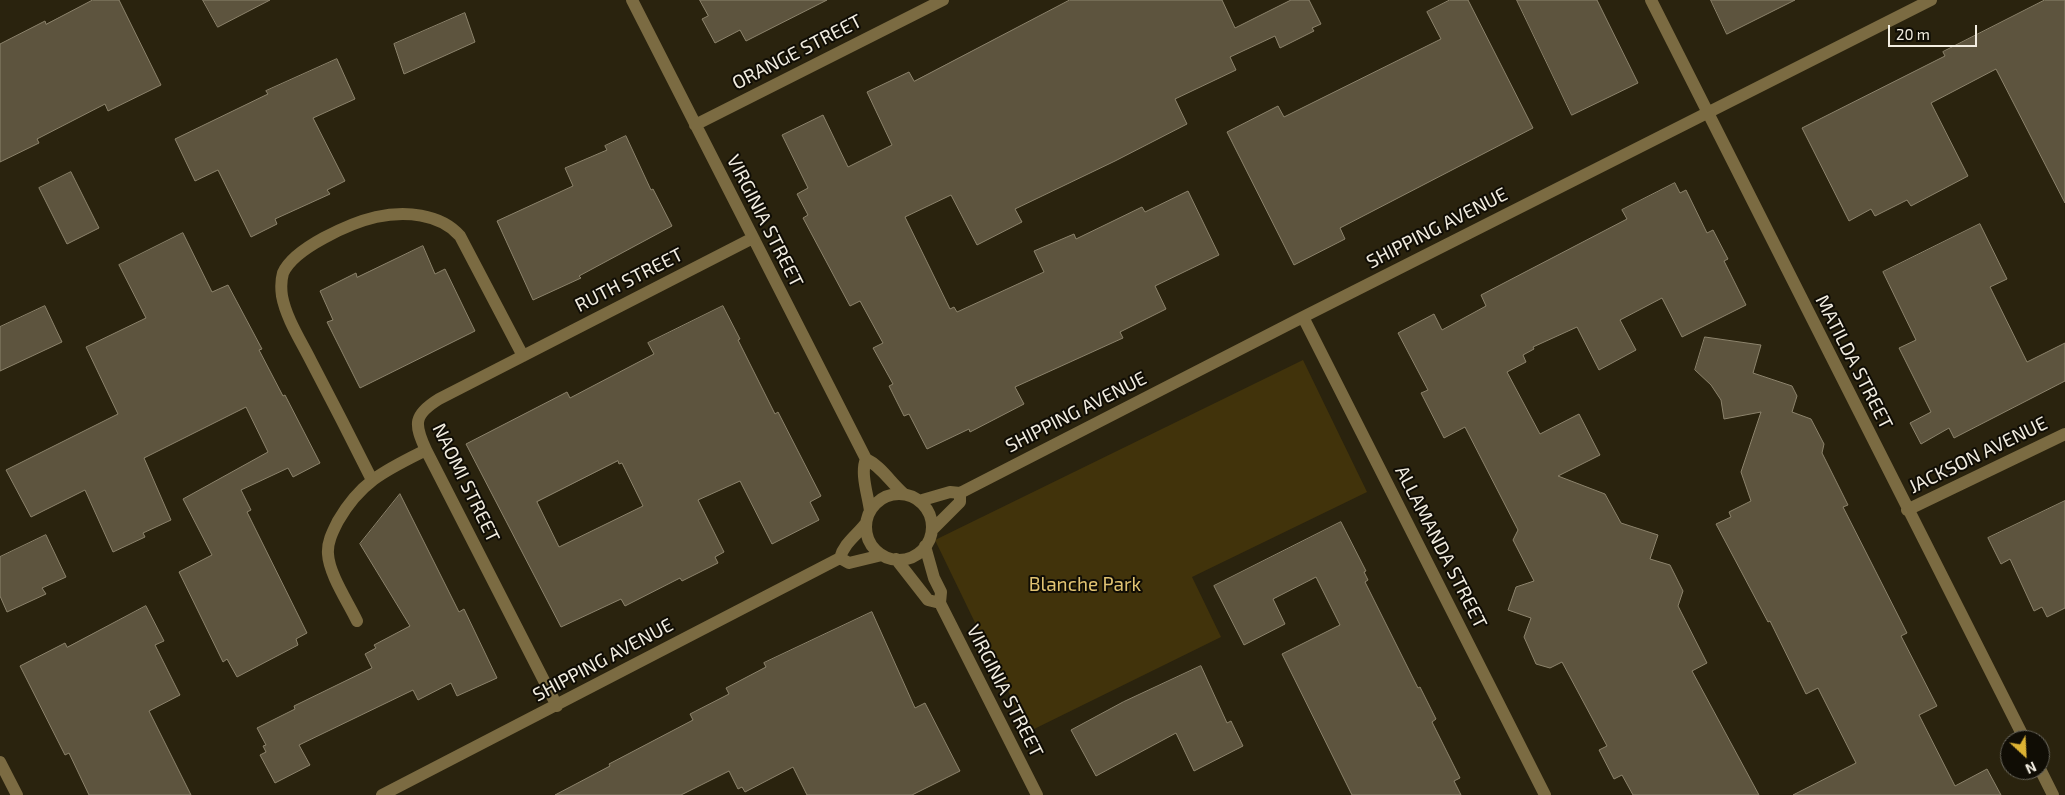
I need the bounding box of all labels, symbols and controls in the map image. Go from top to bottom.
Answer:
street label: ORANGE STREET [728,10,866,94]
scale bar [1890,15,1979,47]
text: 20 m [1896,25,1930,43]
street label: VIRGINIA STREET [722,151,808,291]
street label: SHIPPING AVENUE [1363,183,1511,273]
street label: RUTH STREET [571,243,687,317]
street label: MATILDA STREET [1810,291,1898,433]
street label: SHIPPING AVENUE [1002,367,1150,457]
street label: JACKSON AVENUE [1905,412,2051,498]
street label: NAOMI STREET [427,420,505,546]
street label: ALLAMANDA STREET [1390,462,1492,632]
park label: Blanche Park [1029,574,1141,596]
street label: SHIPPING AVENUE [529,613,677,707]
street label: VIRGINIA STREET [962,621,1048,761]
north arrow [2000,730,2050,780]
text: N [2023,758,2039,778]

